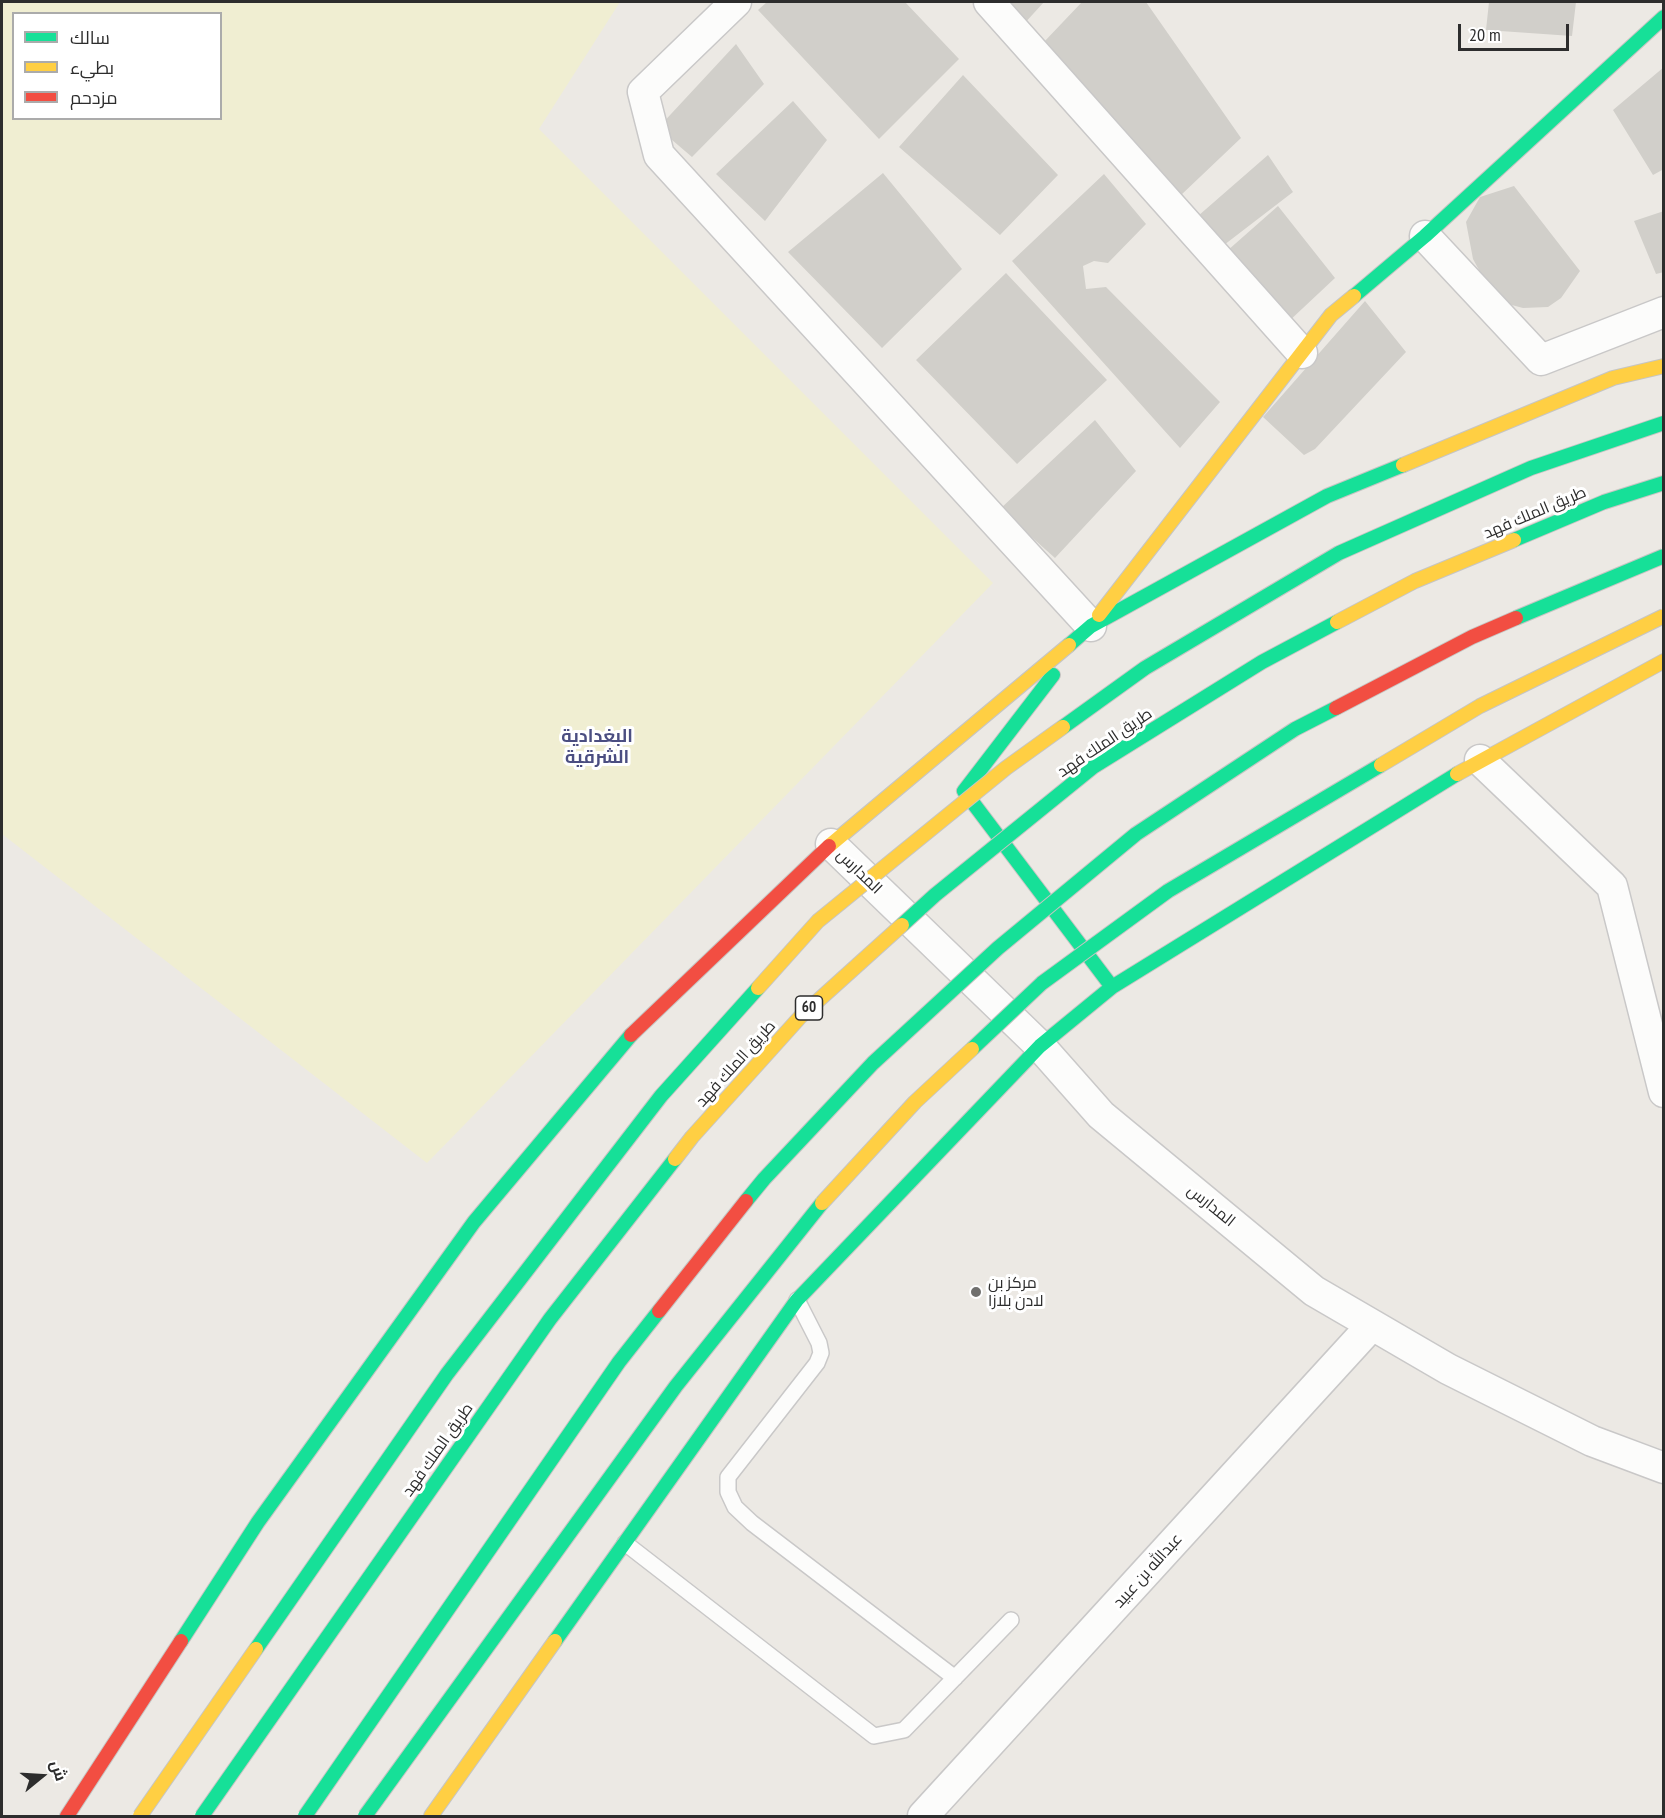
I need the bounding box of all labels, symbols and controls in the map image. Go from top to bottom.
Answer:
legend [12,12,222,120]
scale bar [1461,12,1572,50]
text: 20 m [1469,23,1501,46]
text: سالك [70,26,110,49]
text: بطيء [70,56,114,79]
text: مزدحم [70,86,118,109]
street label: طريق الملك فهد [1481,483,1589,543]
street label: طريق الملك فهد [1054,704,1156,782]
district label: البغدادية الشرقية [561,726,633,768]
street label: المدارس [832,846,886,898]
road number: 60 [796,996,822,1020]
street label: طريق الملك فهد [692,1017,780,1111]
street label: المدارس [1183,1181,1239,1231]
place label: مركز بن لادن بلازا [988,1273,1044,1311]
marker: مركز بن لادن بلازا [969,1285,983,1299]
street label: طريق الملك فهد [399,1400,477,1500]
street label: عبدالله بن عبيد [1110,1530,1186,1612]
north arrow [12,1746,72,1806]
text: ش [46,1758,72,1783]

